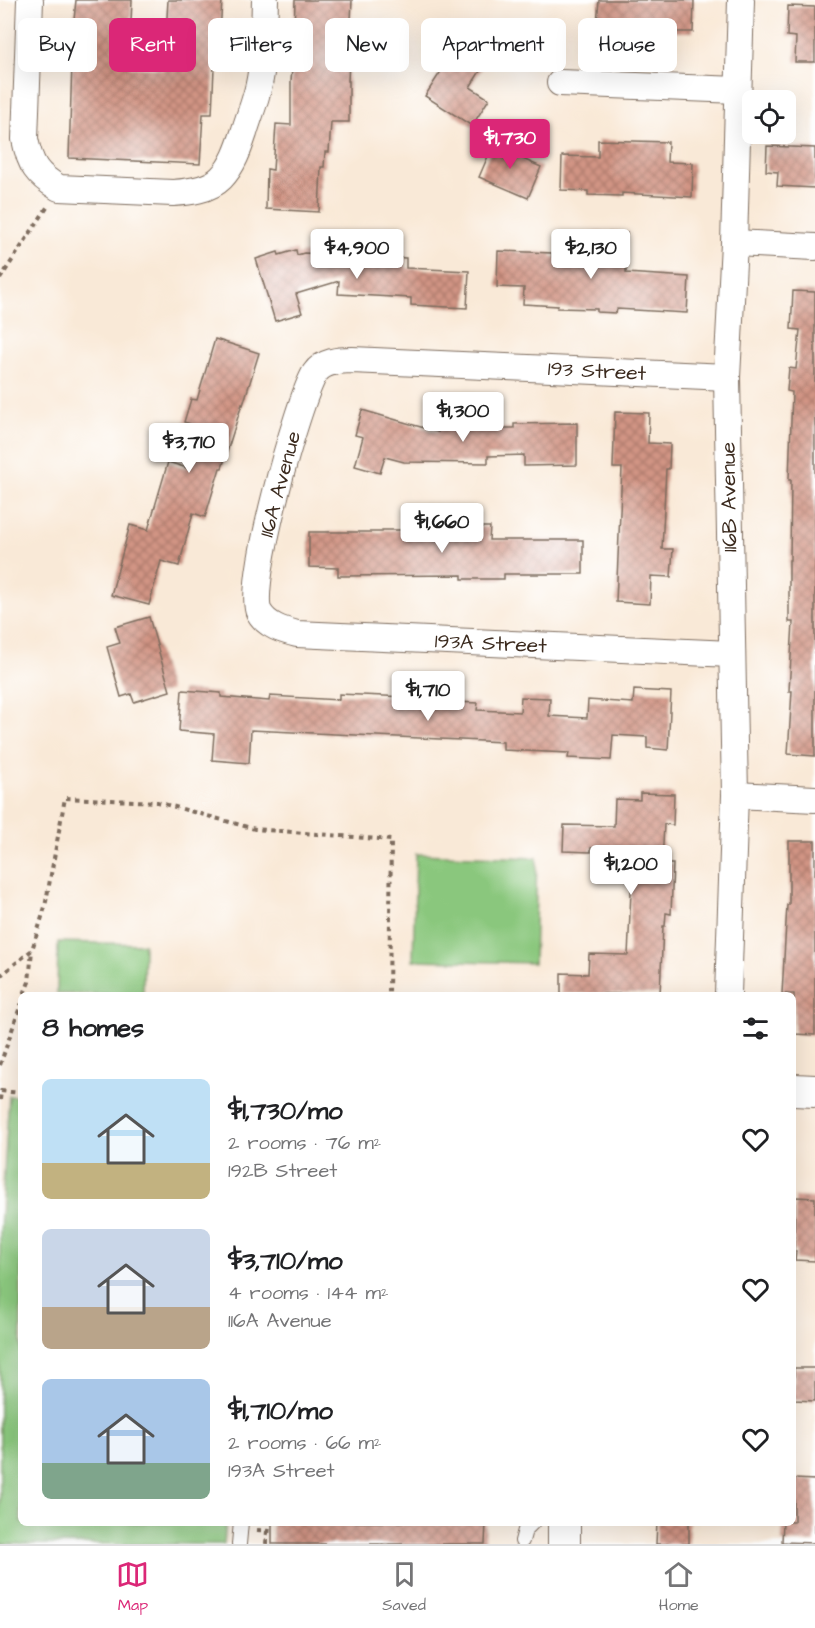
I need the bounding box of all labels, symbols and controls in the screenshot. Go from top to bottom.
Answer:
chip: Buy [18,18,97,72]
chip: Rent [109,18,196,72]
chip: Filters [208,18,313,72]
chip: New [325,18,409,72]
chip: Apartment [421,18,566,72]
chip: House [578,18,677,72]
map controls [742,90,796,144]
button: locate [742,90,796,144]
pin: $1,730 [461,119,559,170]
text: $1,730 [484,124,536,152]
pin: $4,900 [308,229,406,280]
pin: $2,130 [542,229,640,280]
text: $4,900 [325,234,389,262]
text: $2,130 [565,234,617,262]
street label: 193 Street [547,354,647,388]
pin: $1,300 [414,392,512,443]
text: $1,300 [437,397,489,425]
pin: $3,710 [140,423,238,474]
text: $3,710 [163,428,215,456]
street label: 116A Avenue [252,428,308,540]
street label: 116B Avenue [714,442,744,552]
pin: $1,660 [393,503,491,554]
text: $1,660 [415,508,469,536]
street label: 193A Street [434,626,548,660]
pin: $1,710 [379,671,477,722]
text: $1,710 [406,676,450,704]
pin: $1,200 [582,845,680,896]
text: $1,200 [604,850,658,878]
text: 8 homes [42,1010,144,1046]
icon: filters [739,1012,772,1045]
text: $1,730/mo [228,1093,343,1129]
icon: home [90,1103,162,1175]
icon: heart [739,1123,772,1156]
text: 2 rooms · 76 m² [228,1129,381,1157]
text: 192B Street [228,1157,337,1185]
text: $3,710/mo [228,1243,343,1279]
icon: home [90,1253,162,1325]
icon: heart [739,1273,772,1306]
text: 4 rooms · 144 m² [228,1279,388,1307]
text: 116A Avenue [228,1307,331,1335]
text: $1,710/mo [228,1393,333,1429]
icon: home [90,1403,162,1475]
icon: heart [739,1423,772,1456]
text: 2 rooms · 66 m² [228,1429,382,1457]
text: 193A Street [228,1457,335,1485]
tab: Map [116,1558,149,1616]
tab: Saved [382,1558,426,1616]
tab: Home [659,1558,699,1616]

